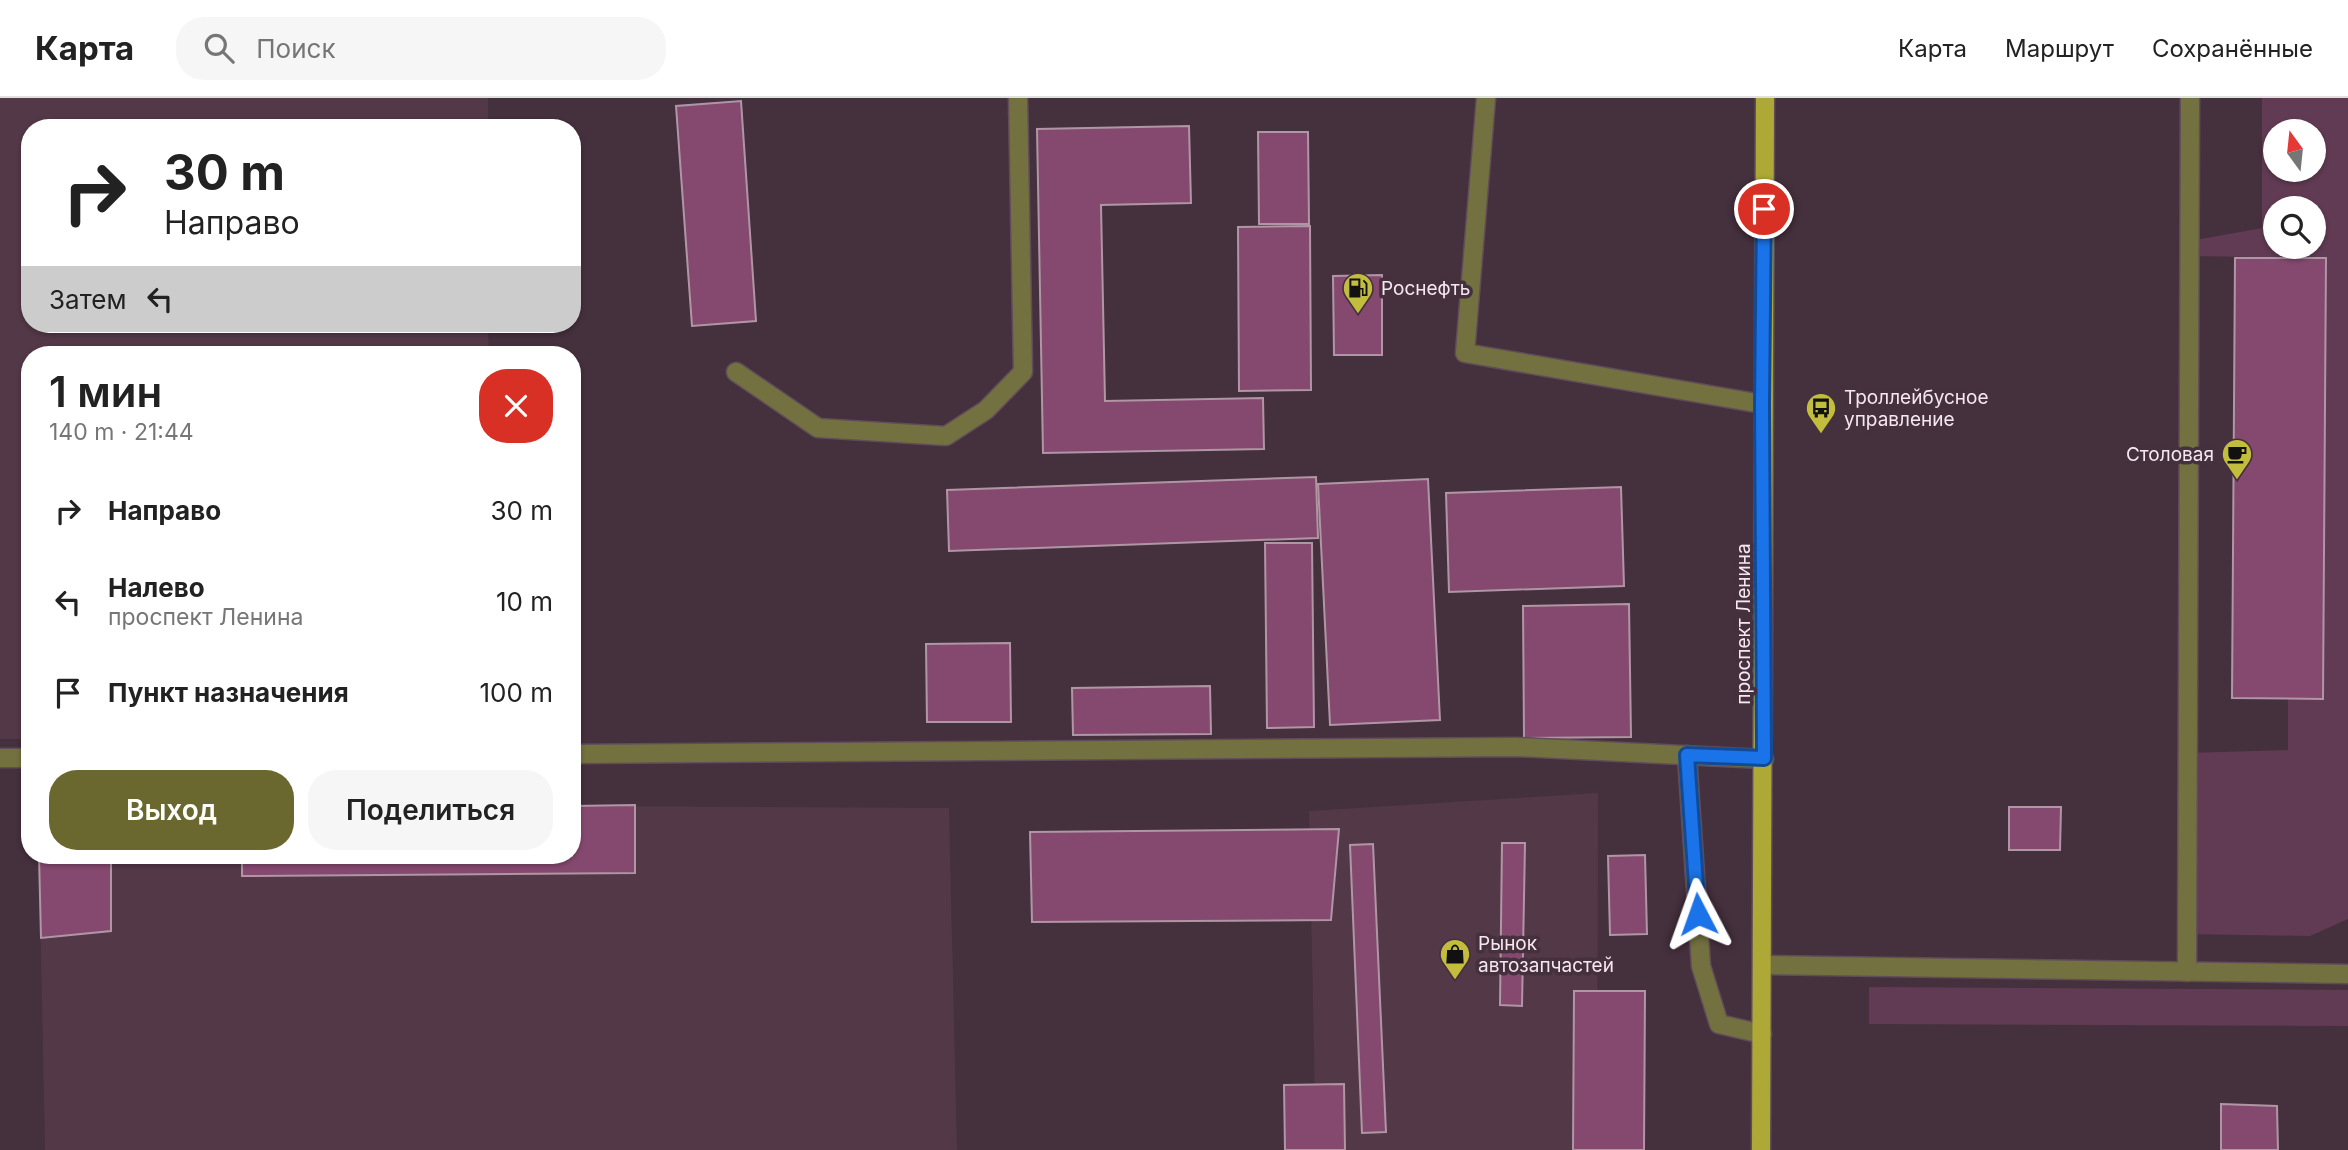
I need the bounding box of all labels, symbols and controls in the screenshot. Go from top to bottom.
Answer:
search box [176,17,666,80]
text: Карта [35,28,134,68]
icon: search [200,29,238,67]
text: Поиск [256,33,335,64]
text: Карта [1898,34,1967,63]
text: Маршрут [2005,34,2114,63]
text: Сохранённые [2152,34,2313,63]
north arrow [2263,119,2326,182]
map controls [2263,119,2326,259]
text: 30 m [164,143,285,202]
icon: right [49,147,140,238]
pin [1734,179,1794,239]
icon: arrive [1745,190,1783,228]
button: search [2263,196,2326,259]
text: Направо [164,203,300,242]
fuel station icon: Роснефть [1341,271,1375,315]
place label: Роснефть [1381,277,1470,300]
icon: left [141,280,179,318]
text: Затем [49,284,127,315]
text: 1 мин [49,366,162,417]
button: close [479,369,553,443]
place label: Троллейбусное управление [1844,386,1989,431]
bus stop icon: Троллейбусное управление [1804,391,1838,435]
text: 140 m · 21:44 [49,418,194,446]
cafe icon: Столовая [2220,437,2254,481]
place label: Столовая [2126,443,2214,466]
icon: right [49,492,87,530]
text: Направо [108,495,221,526]
text: 30 m [490,495,553,526]
street label: проспект Ленина [1732,543,1755,705]
text: Налево [108,572,205,603]
icon: left [49,583,87,621]
text: 10 m [496,586,553,617]
text: проспект Ленина [108,603,303,631]
icon: arrive [49,674,87,712]
text: Пункт назначения [108,677,349,708]
text: 100 m [480,677,553,708]
button: Выход [49,770,294,850]
button: Поделиться [308,770,553,850]
position arrow [1661,877,1735,951]
place label: Рынок автозапчастей [1478,932,1614,977]
shop icon: Рынок автозапчастей [1438,937,1472,981]

